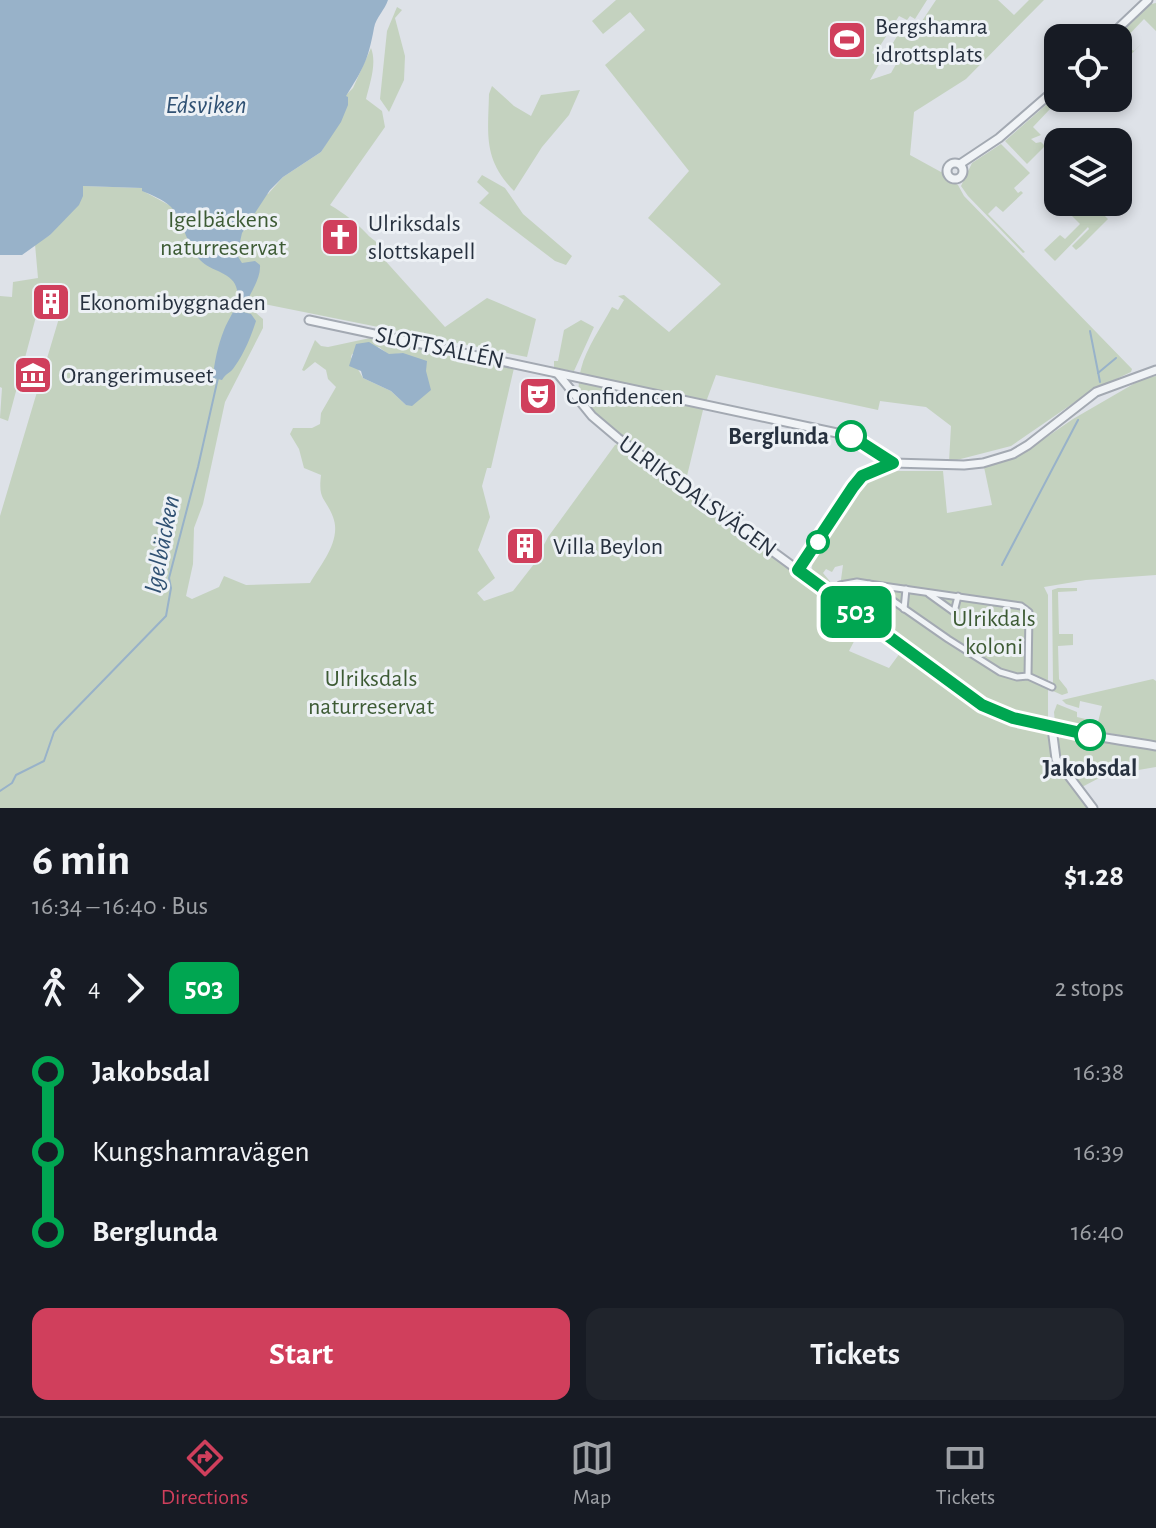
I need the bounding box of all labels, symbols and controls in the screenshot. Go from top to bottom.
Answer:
place label: Bergshamra idrottsplats [875,15,988,67]
sports icon: Bergshamra idrottsplats [826,19,868,61]
map controls [1044,24,1132,216]
button: locate [1044,24,1132,112]
water label: Edsviken [165,92,247,118]
button: layers [1044,128,1132,216]
park label: Igelbäckens naturreservat [160,208,286,260]
place label: Ulriksdals slottskapell [368,212,475,264]
church icon: Ulriksdals slottskapell [319,216,361,258]
building icon: Ekonomibyggnaden [30,281,72,323]
place label: Ekonomibyggnaden [79,291,266,315]
street label: SLOTTSALLÉN [373,321,507,373]
museum icon: Orangerimuseet [12,354,54,396]
place label: Orangerimuseet [61,364,214,388]
theatre icon: Confidencen [517,375,559,417]
place label: Confidencen [566,385,684,409]
marker: Berglunda [836,421,866,451]
place label: Berglunda [728,425,829,449]
street label: ULRIKSDALSVÄGEN [614,431,781,562]
water label: Igelbäcken [140,493,184,595]
building icon: Villa Beylon [504,525,546,567]
unlabelled marker [807,531,829,553]
place label: Villa Beylon [553,535,663,559]
line badge: 503 [810,586,902,638]
text: 503 [837,598,875,626]
park label: Ulrikdals koloni [952,607,1036,659]
park label: Ulriksdals naturreservat [308,667,434,719]
marker: Jakobsdal [1075,720,1105,750]
place label: Jakobsdal [1043,757,1137,781]
text: 6 min [32,839,130,883]
text: $1.28 [1064,861,1124,891]
text: 16:34 – 16:40 · Bus [32,893,208,919]
icon: walk [32,966,76,1010]
icon: forward [113,966,157,1010]
text: 503 [185,974,223,1002]
text: 4 [88,975,101,1001]
text: 2 stops [1055,975,1124,1001]
text: Jakobsdal [92,1057,211,1087]
text: 16:38 [1074,1059,1124,1085]
text: Kungshamravägen [92,1137,310,1167]
text: 16:39 [1074,1139,1124,1165]
text: Berglunda [92,1217,218,1247]
text: 16:40 [1071,1219,1124,1245]
button: Start [32,1308,570,1400]
button: Tickets [586,1308,1124,1400]
tab: Directions [161,1436,248,1510]
tab: Map [570,1436,614,1510]
tab: Tickets [936,1436,995,1510]

